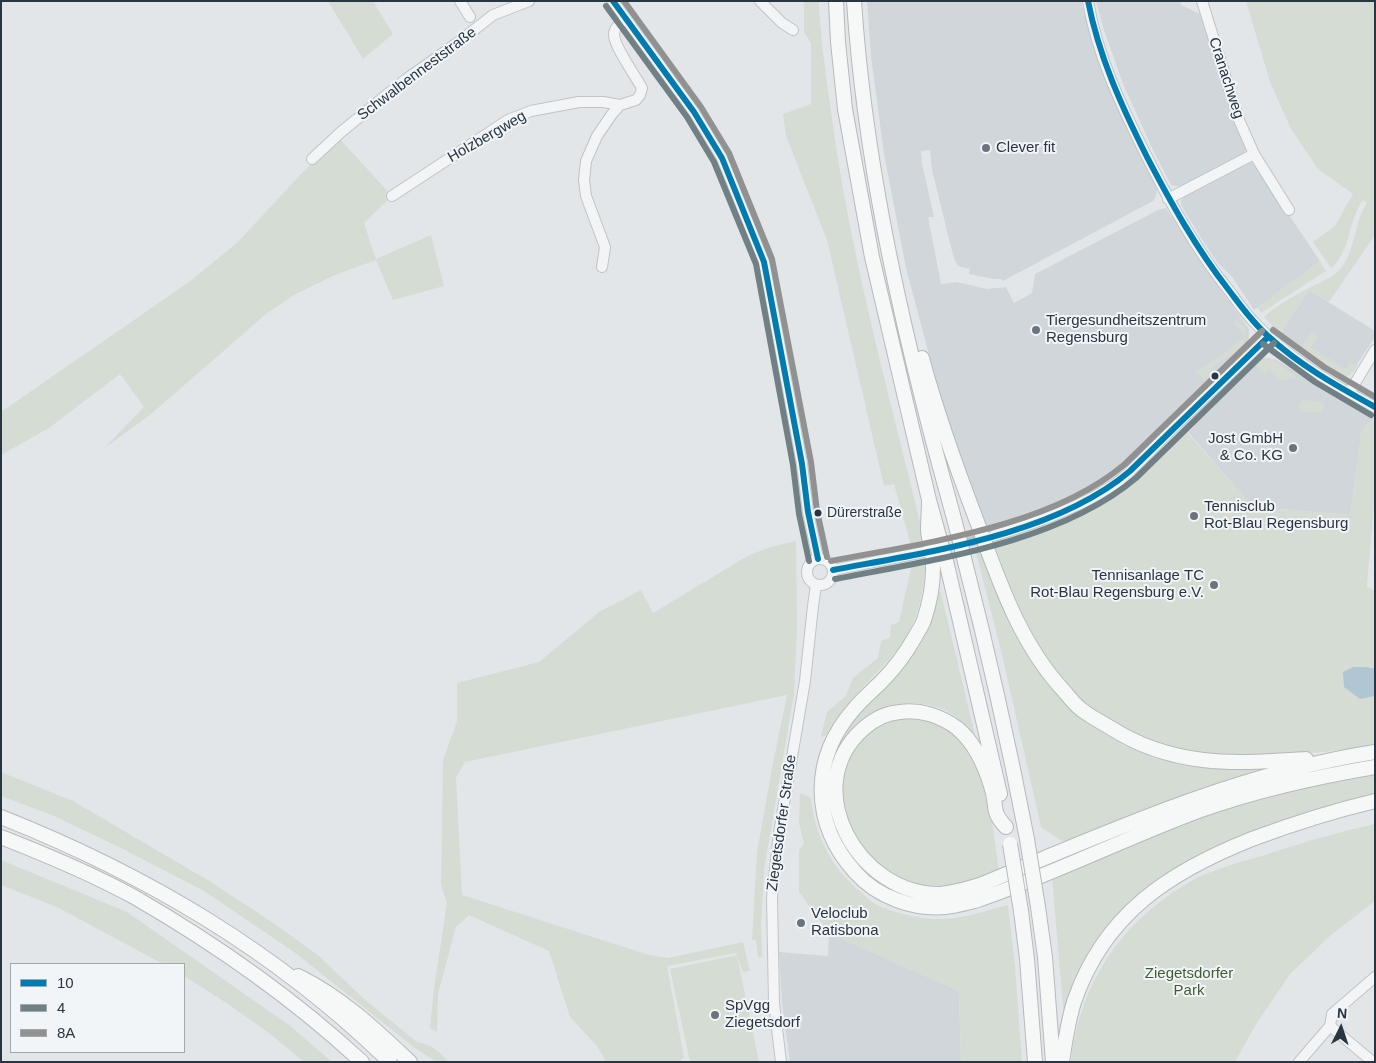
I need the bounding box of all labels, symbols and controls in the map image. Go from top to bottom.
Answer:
street label: Schwalbenneststraße [354,23,480,125]
street label: Cranachweg [1204,35,1248,121]
street label: Holzbergweg [445,107,529,167]
place label: Clever fit [996,139,1055,157]
marker: Clever fit [980,142,992,154]
place label: Tiergesundheitszentrum Regensburg [1046,312,1206,347]
marker: Tiergesundheitszentrum Regensburg [1030,324,1042,336]
unlabelled marker [1210,371,1220,381]
place label: Jost GmbH & Co. KG [1208,430,1283,465]
marker: Jost GmbH & Co. KG [1287,442,1299,454]
place label: Tennisclub Rot-Blau Regensburg [1204,498,1348,533]
place label: Dürerstraße [827,505,902,521]
marker: Dürerstraße [813,508,823,518]
marker: Tennisclub Rot-Blau Regensburg [1188,510,1200,522]
place label: Tennisanlage TC Rot-Blau Regensburg e.V. [1030,567,1204,602]
marker: Tennisanlage TC Rot-Blau Regensburg e.V. [1208,579,1220,591]
street label: Ziegetsdorfer Straße [764,754,800,892]
place label: Veloclub Ratisbona [811,905,879,940]
marker: Veloclub Ratisbona [795,917,807,929]
legend [10,963,185,1053]
park label: Ziegetsdorfer Park [1145,965,1233,1000]
text: 10 [57,974,74,991]
place label: SpVgg Ziegetsdorf [725,997,800,1032]
text: 4 [57,999,65,1016]
north arrow [1316,1003,1366,1053]
text: N [1336,1005,1348,1021]
marker: SpVgg Ziegetsdorf [709,1009,721,1021]
text: 8A [57,1024,75,1041]

